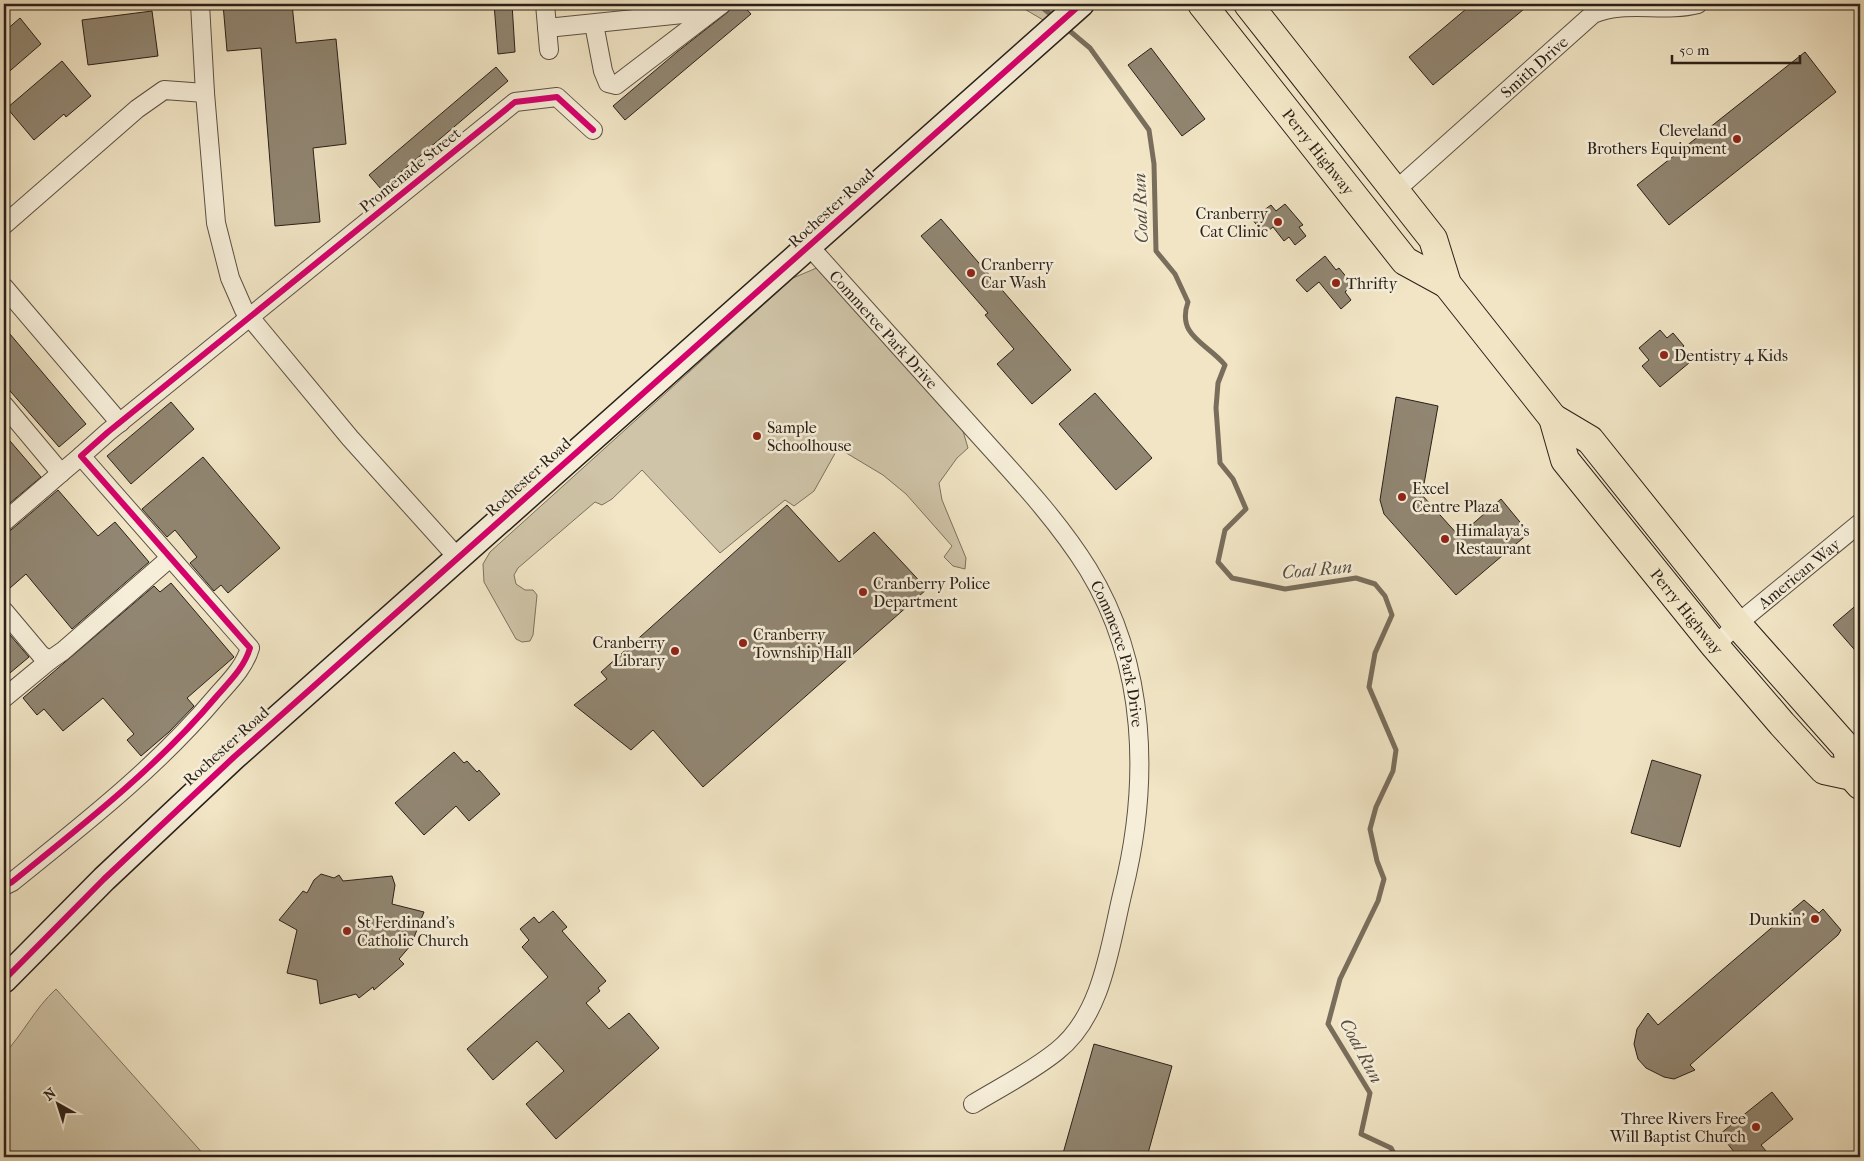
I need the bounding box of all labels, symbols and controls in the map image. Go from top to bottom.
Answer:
street label: Smith Drive [1497,32,1571,102]
scale bar [1672,32,1799,64]
text: 50 m [1679,41,1710,59]
street label: Perry Highway [1279,105,1359,199]
place label: Cleveland Brothers Equipment [1587,121,1727,158]
street label: Promenade Street [356,123,465,217]
marker: Cleveland Brothers Equipment [1731,133,1743,145]
street label: Rochester Road [784,164,878,251]
water label: Coal Run [1129,172,1153,244]
place label: Cranberry Cat Clinic [1195,204,1268,241]
marker: Cranberry Cat Clinic [1272,216,1284,228]
place label: Cranberry Car Wash [981,255,1054,292]
street label: Commerce Park Drive [826,266,942,393]
marker: Cranberry Car Wash [965,267,977,279]
place label: Thrifty [1346,274,1398,293]
marker: Thrifty [1330,277,1342,289]
place label: Dentistry 4 Kids [1674,346,1788,365]
marker: Dentistry 4 Kids [1658,349,1670,361]
place label: Sample Schoolhouse [767,418,852,455]
marker: Sample Schoolhouse [751,430,763,442]
street label: Rochester Road [481,433,575,520]
place label: Excel Centre Plaza [1412,479,1500,516]
marker: Excel Centre Plaza [1396,491,1408,503]
place label: Himalaya's Restaurant [1455,521,1532,558]
marker: Himalaya's Restaurant [1439,533,1451,545]
street label: American Way [1753,534,1844,613]
water label: Coal Run [1281,556,1353,584]
street label: Perry Highway [1647,564,1728,658]
place label: Cranberry Police Department [873,574,990,611]
street label: Commerce Park Drive [1087,577,1147,728]
marker: Cranberry Police Department [857,586,869,598]
place label: Cranberry Township Hall [753,625,852,662]
place label: Cranberry Library [592,633,665,670]
marker: Cranberry Township Hall [737,637,749,649]
marker: Cranberry Library [669,645,681,657]
street label: Rochester Road [179,702,273,789]
place label: Dunkin' [1749,910,1805,929]
place label: St Ferdinand's Catholic Church [357,913,469,950]
marker: Dunkin' [1809,913,1821,925]
marker: St Ferdinand's Catholic Church [341,925,353,937]
water label: Coal Run [1335,1015,1387,1087]
north arrow [32,1078,82,1128]
text: N [41,1084,60,1104]
place label: Three Rivers Free Will Baptist Church [1609,1109,1746,1146]
marker: Three Rivers Free Will Baptist Church [1750,1121,1762,1133]

